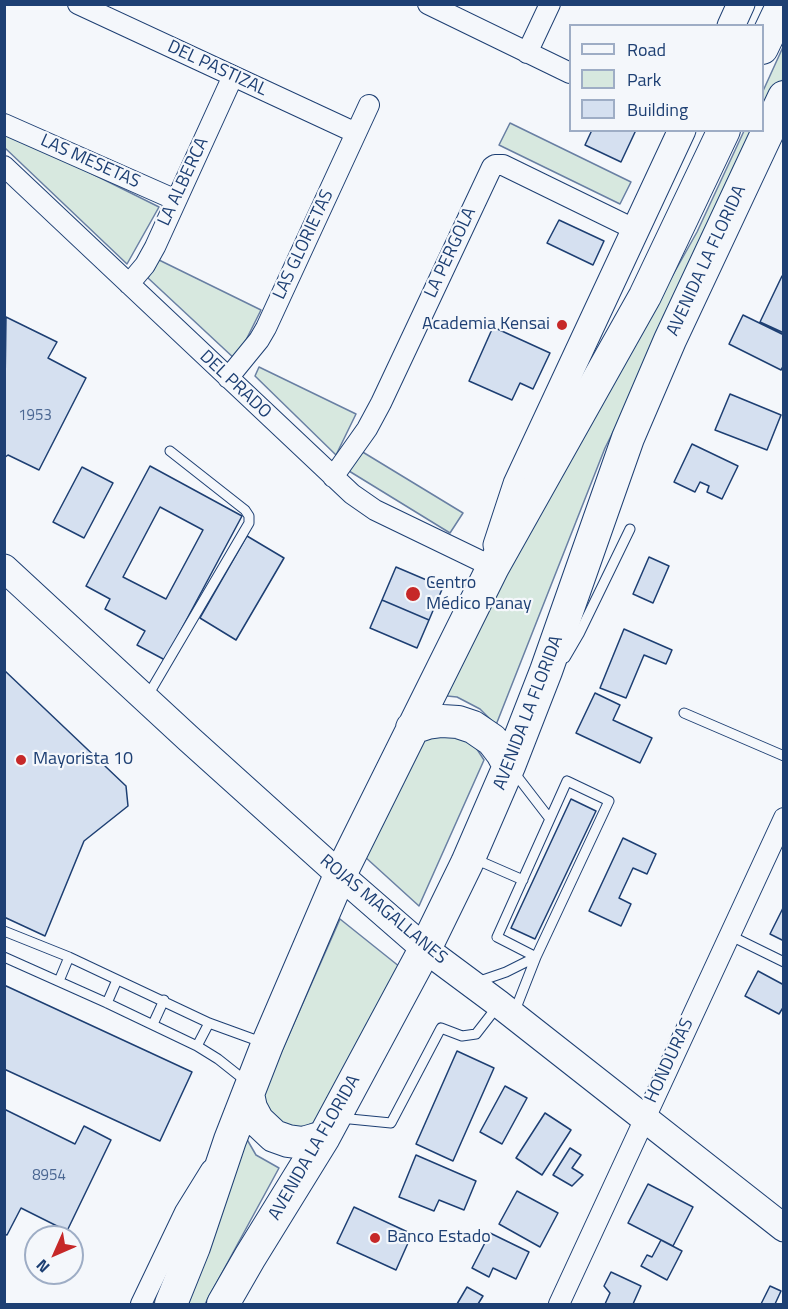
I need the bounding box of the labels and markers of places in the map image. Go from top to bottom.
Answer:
place label: Academia Kensai [422,314,550,336]
marker: Academia Kensai [555,318,569,332]
place label: Centro Médico Panay [426,573,532,616]
marker: Centro Médico Panay [404,585,422,603]
place label: Mayorista 10 [33,749,133,771]
marker: Mayorista 10 [14,753,28,767]
place label: Banco Estado [387,1227,491,1249]
marker: Banco Estado [368,1231,382,1245]

